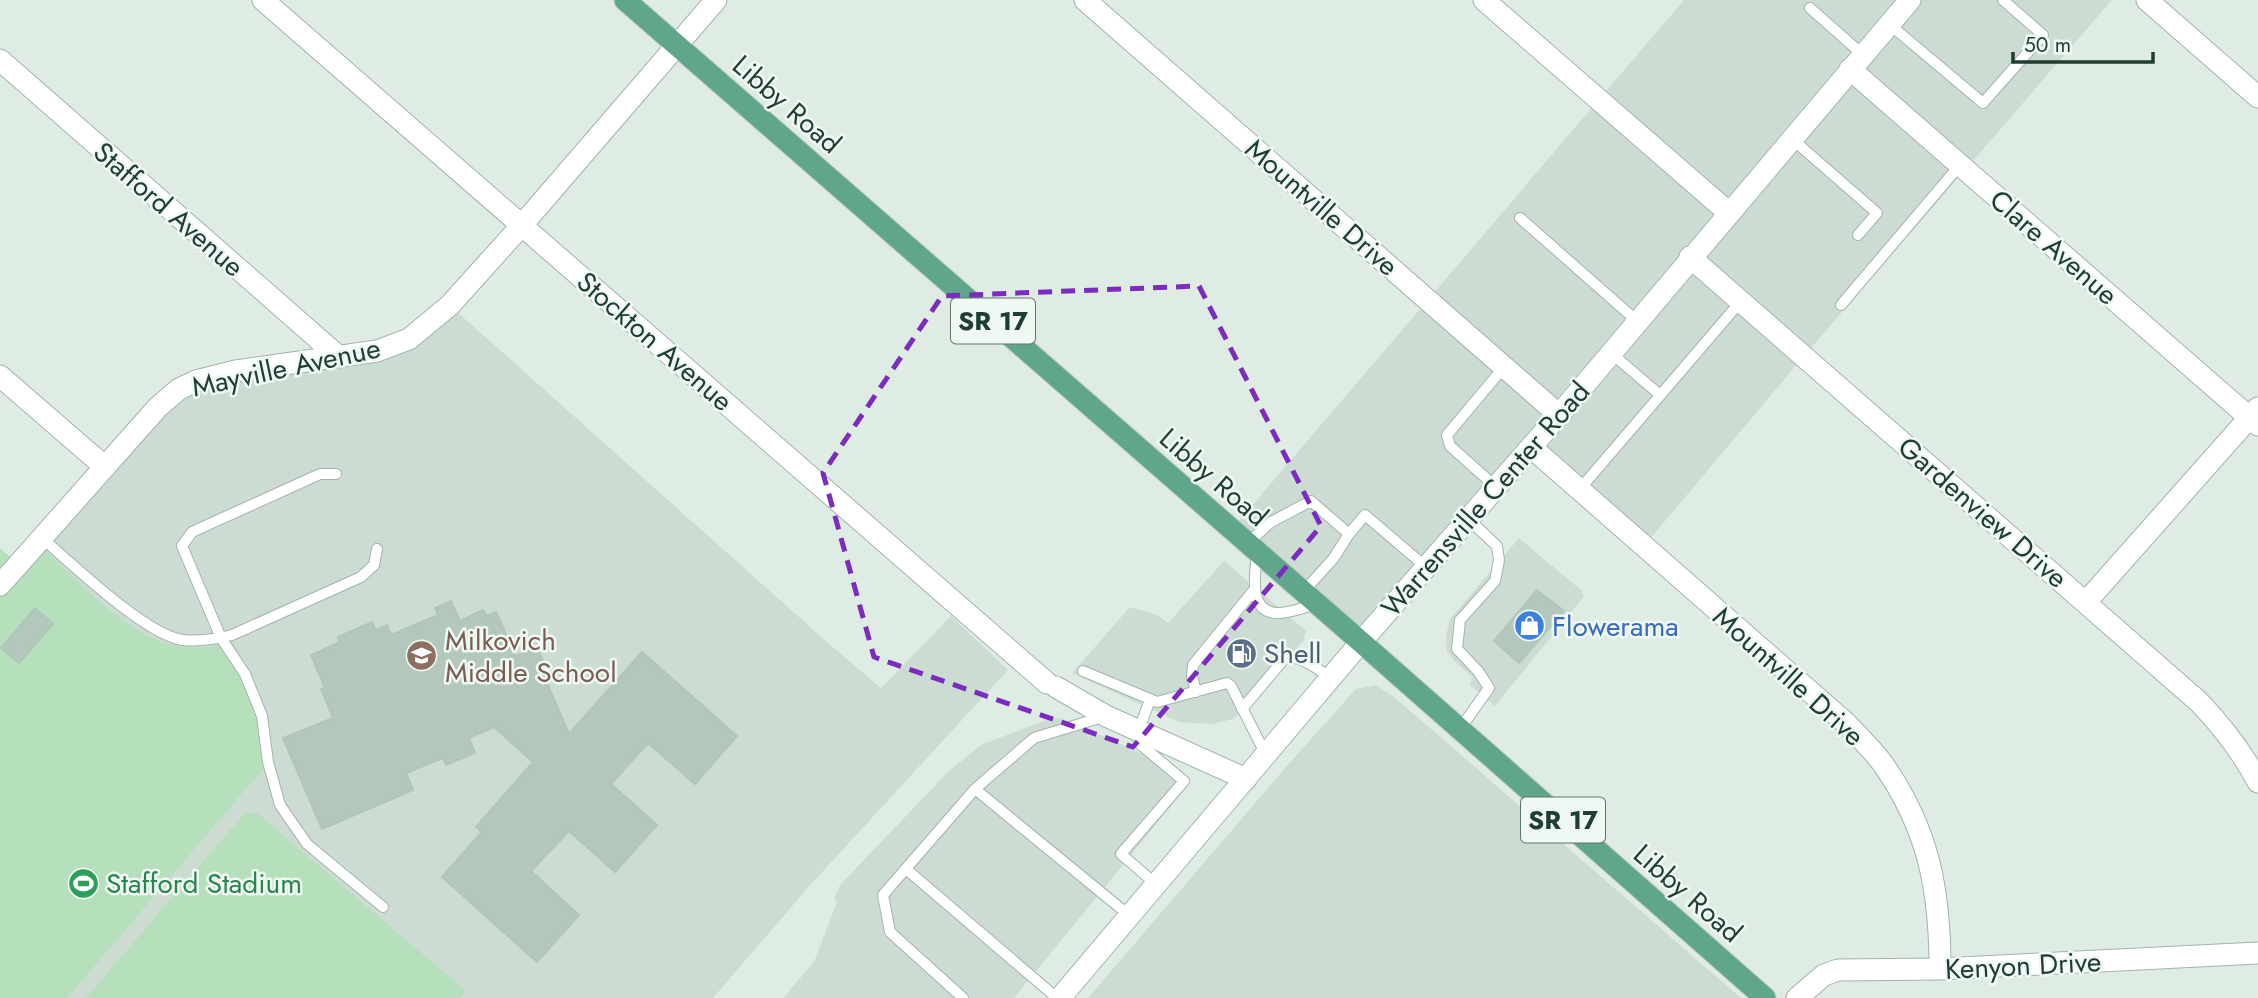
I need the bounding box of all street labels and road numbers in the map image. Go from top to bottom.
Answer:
street label: Libby Road [723,45,850,163]
street label: Mountville Drive [1236,129,1407,286]
street label: Stafford Avenue [84,132,253,287]
street label: Clare Avenue [1980,180,2127,315]
street label: Stockton Avenue [567,262,742,421]
road number: SR 17 [951,298,1035,344]
street label: Mayville Avenue [188,328,384,407]
street label: Warrensville Center Road [1371,372,1599,626]
street label: Libby Road [1150,418,1277,536]
street label: Gardenview Drive [1889,427,2076,598]
street label: Mountville Drive [1704,597,1874,756]
road number: SR 17 [1521,798,1605,842]
street label: Libby Road [1624,834,1751,952]
street label: Kenyon Drive [1944,941,2102,990]

